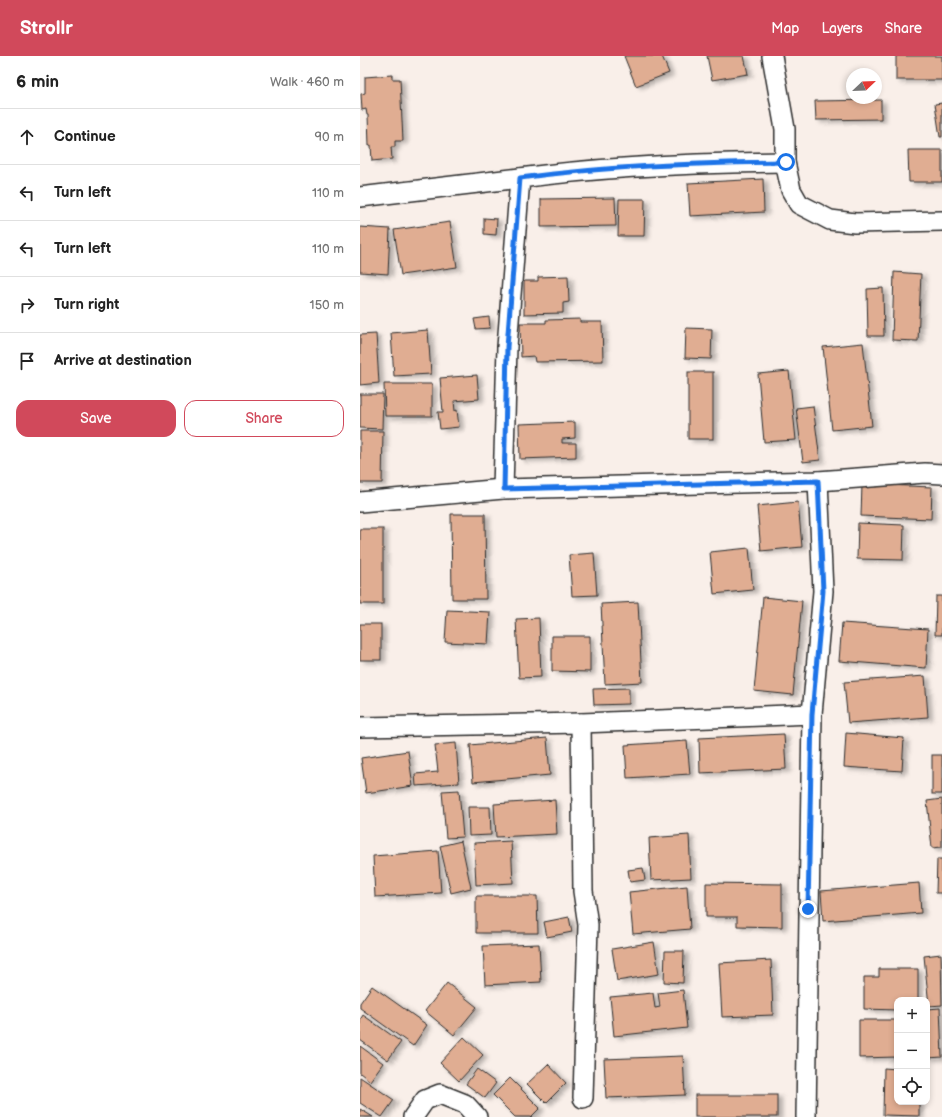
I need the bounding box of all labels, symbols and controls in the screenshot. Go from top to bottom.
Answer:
text: Strollr [20,17,73,40]
text: Map [771,20,799,37]
text: Layers [821,20,863,37]
text: Share [885,20,922,37]
north arrow [846,68,882,104]
text: 6 min [16,72,59,92]
text: Walk · 460 m [270,74,344,90]
icon: ahead [16,126,38,148]
text: Continue [54,127,116,146]
text: 90 m [315,129,344,145]
route start [777,153,795,171]
icon: left [16,182,38,204]
text: Turn left [54,183,111,202]
text: 110 m [312,185,344,201]
icon: left [16,238,38,260]
text: Turn left [54,239,111,258]
text: 110 m [312,241,344,257]
icon: right [16,294,38,316]
text: Turn right [54,295,119,314]
text: 150 m [310,297,344,313]
icon: arrive [16,350,38,372]
text: Arrive at destination [54,351,192,370]
button: Save [16,400,176,437]
button: Share [184,400,344,437]
route end [799,900,817,918]
map controls [894,997,930,1105]
button: + [894,997,930,1033]
button: − [894,1033,930,1069]
button: locate [894,1069,930,1105]

